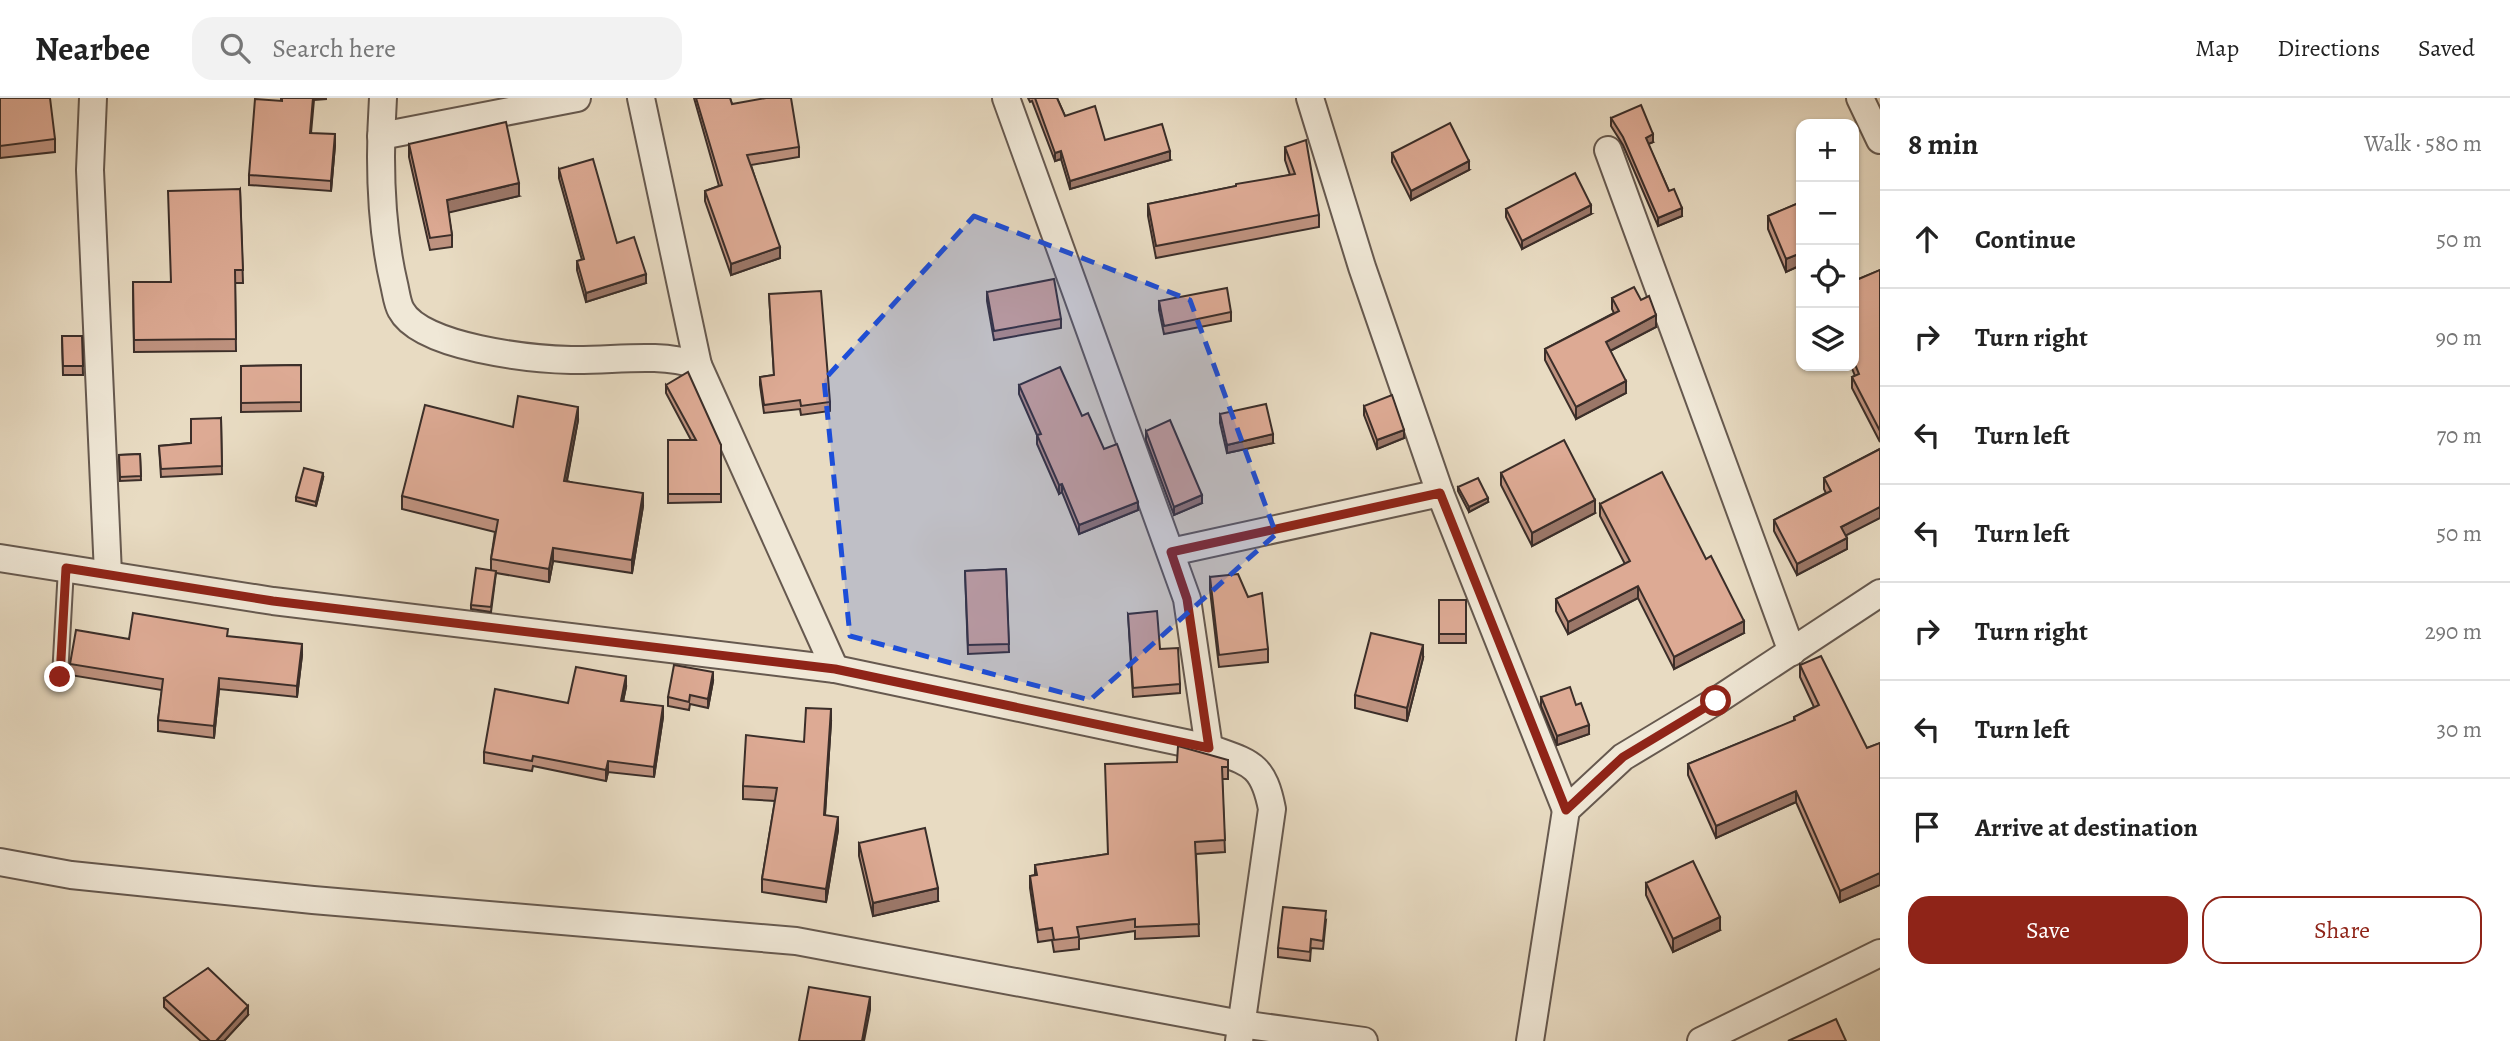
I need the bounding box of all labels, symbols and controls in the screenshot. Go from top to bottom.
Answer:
search box [192,17,682,80]
text: Nearbee [35,26,150,71]
icon: search [216,29,254,67]
text: Search here [272,31,396,66]
text: Map [2195,32,2239,64]
text: Directions [2277,32,2380,64]
text: Saved [2418,32,2475,64]
map controls [1796,119,1859,371]
button: + [1796,119,1859,182]
text: 8 min [1908,124,1978,164]
text: Walk · 580 m [2364,128,2482,159]
button: − [1796,182,1859,245]
icon: ahead [1908,220,1946,258]
text: Continue [1975,222,2076,257]
text: 50 m [2436,224,2482,255]
button: locate [1796,245,1859,308]
button: layers [1796,308,1859,371]
icon: right [1908,318,1946,356]
text: Turn right [1975,320,2088,355]
text: 90 m [2436,322,2482,353]
icon: left [1908,416,1946,454]
text: Turn left [1975,418,2070,453]
text: 70 m [2436,420,2482,451]
icon: left [1908,514,1946,552]
text: Turn left [1975,516,2070,551]
text: 50 m [2436,518,2482,549]
icon: right [1908,612,1946,650]
text: Turn right [1975,614,2088,649]
text: 290 m [2425,616,2482,647]
route end [44,661,75,692]
route start [1700,685,1731,716]
icon: left [1908,710,1946,748]
text: Turn left [1975,712,2070,747]
text: 30 m [2436,714,2482,745]
icon: arrive [1908,808,1946,846]
text: Arrive at destination [1975,810,2198,845]
button: Save [1908,896,2188,964]
button: Share [2202,896,2482,964]

